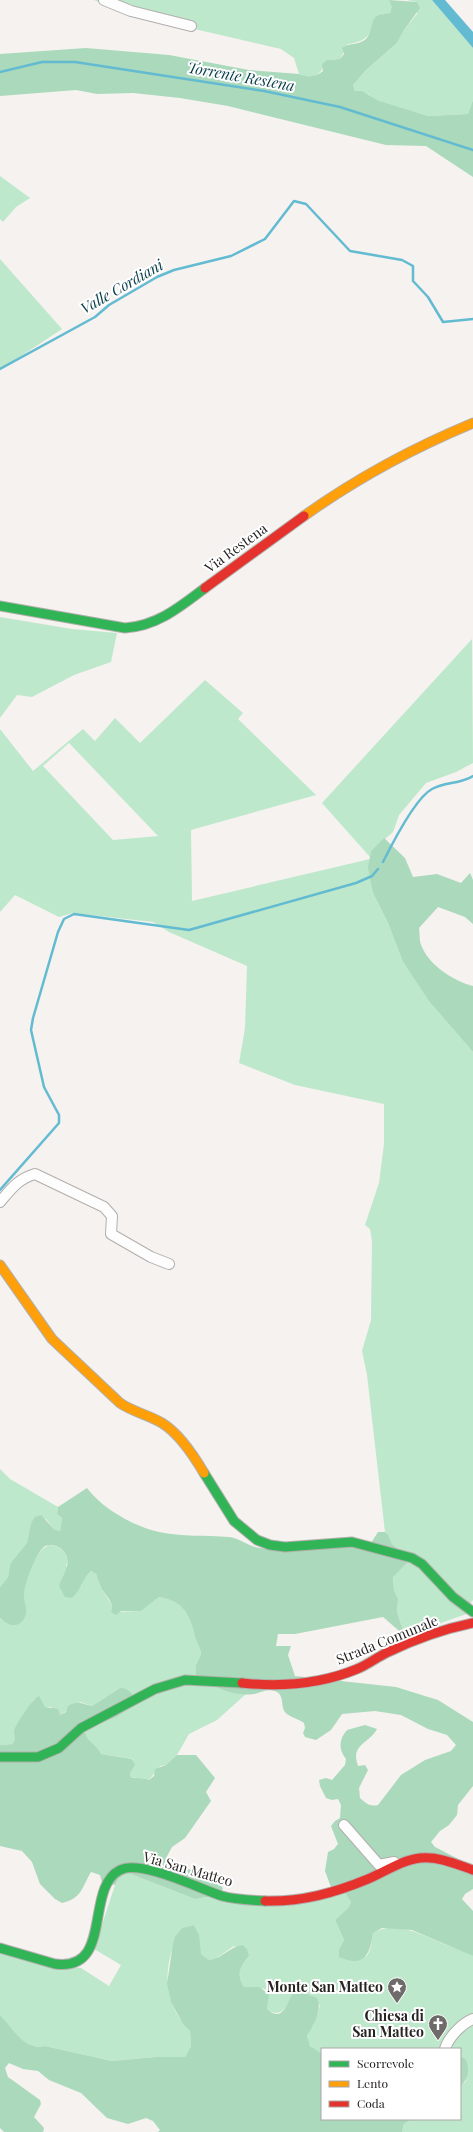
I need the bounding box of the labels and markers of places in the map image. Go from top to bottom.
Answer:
place icon: Monte San Matteo [386,1976,408,2004]
place label: Monte San Matteo [267,1977,383,1996]
place label: Chiesa di San Matteo [352,2006,425,2041]
church icon: Chiesa di San Matteo [427,2013,449,2041]

